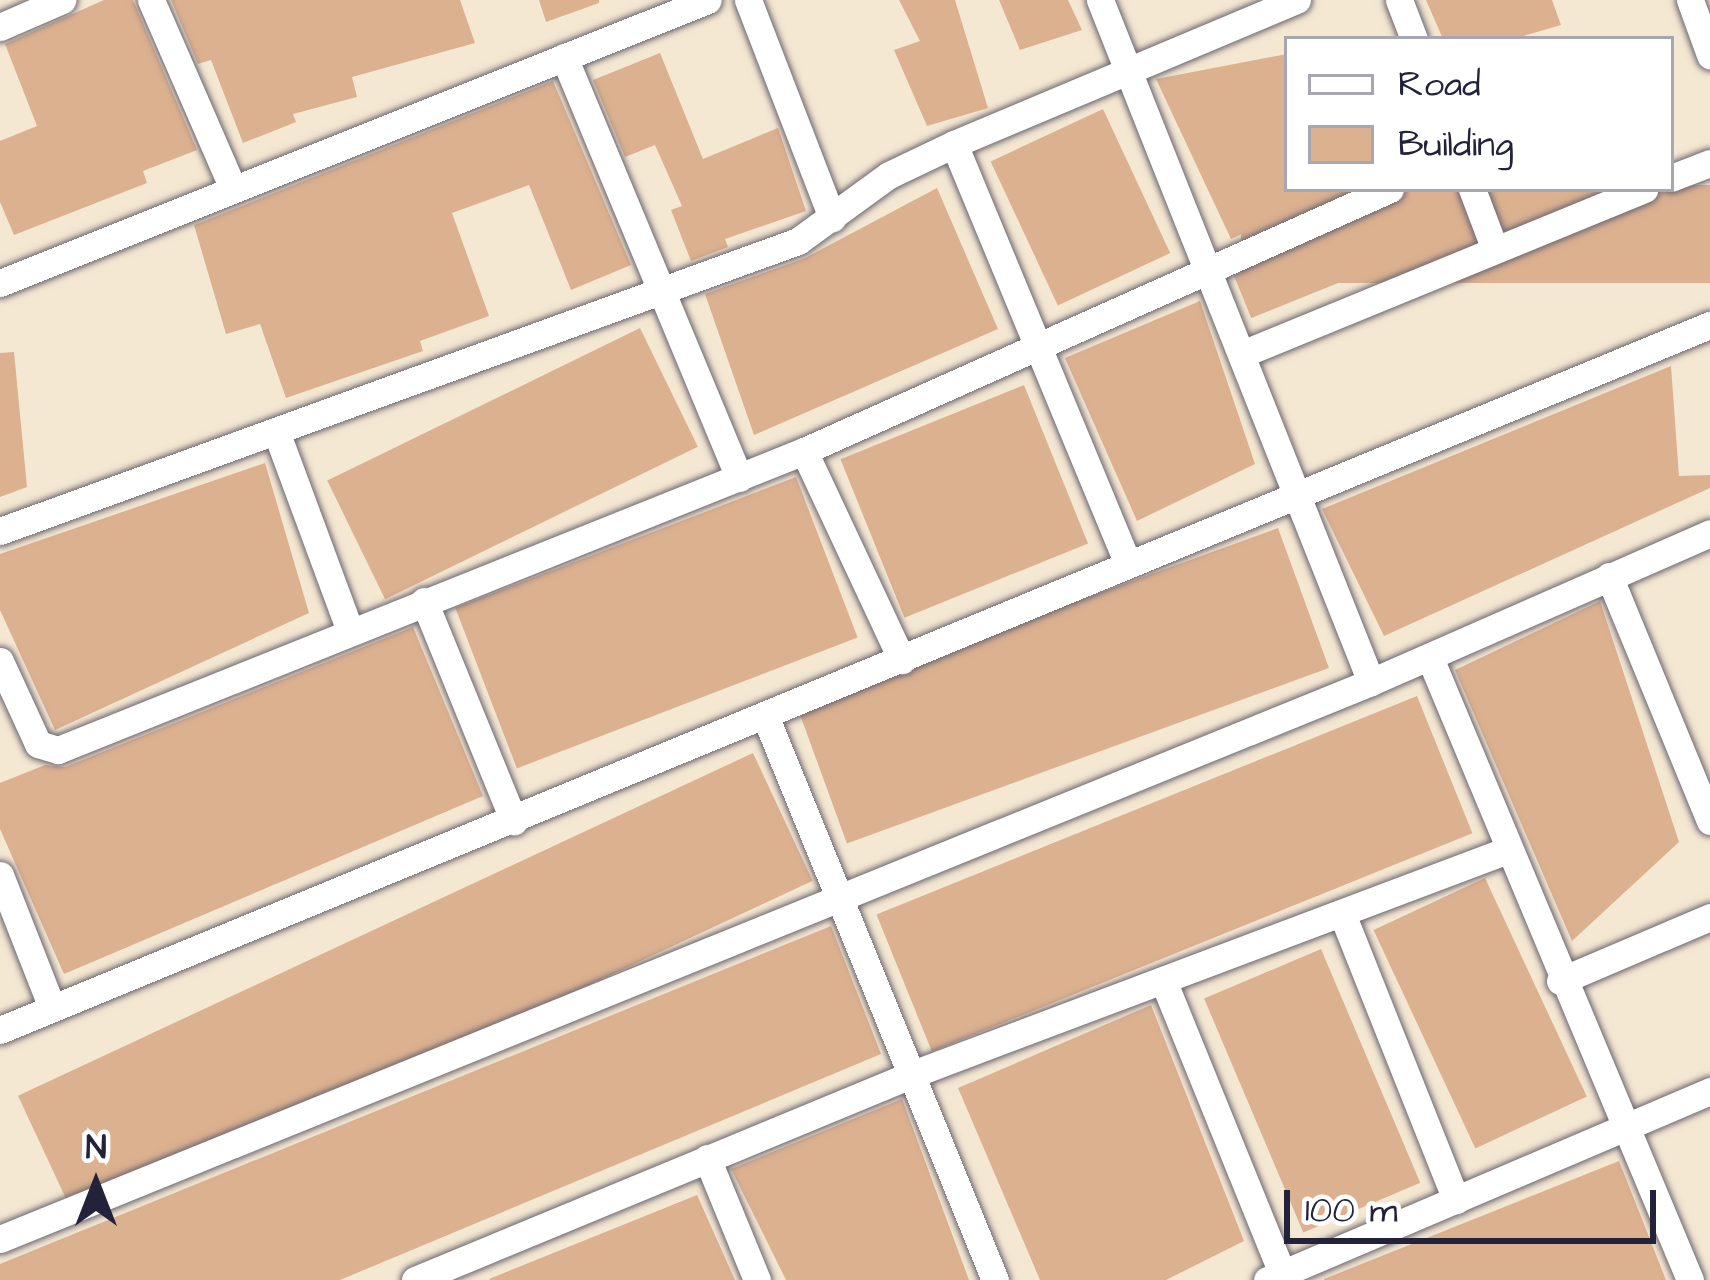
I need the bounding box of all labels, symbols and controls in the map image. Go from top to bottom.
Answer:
legend [1284,36,1674,192]
text: Road [1398,59,1481,110]
text: Building [1398,119,1513,170]
north arrow [36,1124,156,1244]
text: N [86,1125,106,1171]
scale bar [1290,1166,1662,1240]
text: 100 m [1305,1185,1397,1236]

